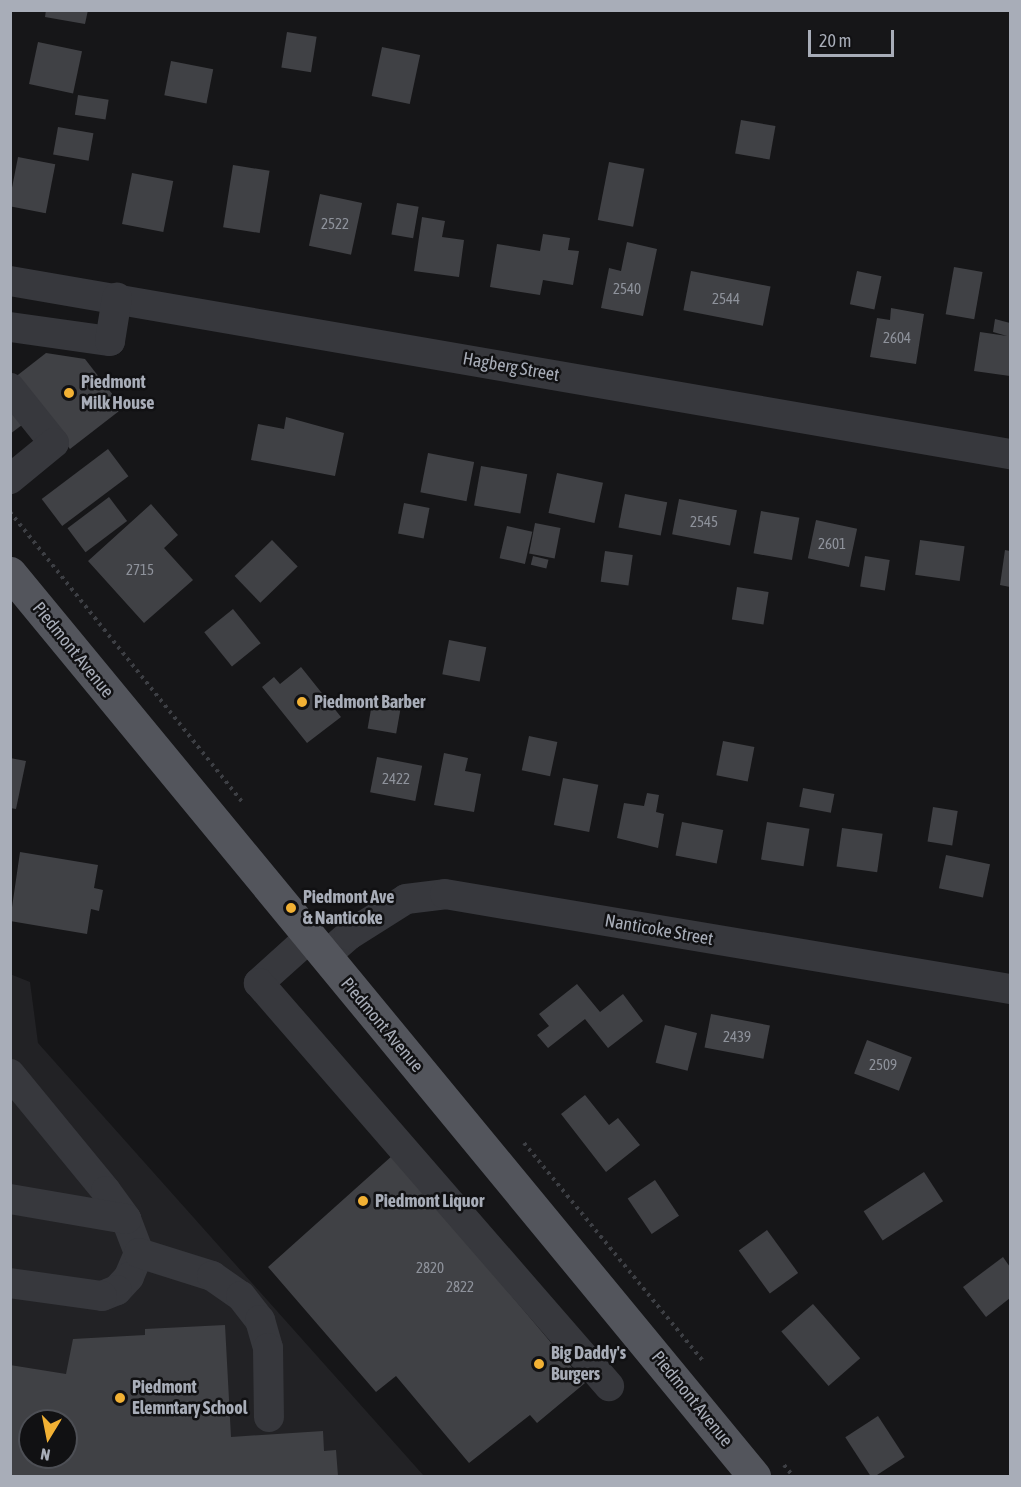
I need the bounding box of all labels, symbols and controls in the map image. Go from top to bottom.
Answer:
scale bar [811,18,896,56]
text: 20 m [819,30,851,51]
house number: 2522 [321,215,349,233]
house number: 2540 [613,280,641,298]
house number: 2544 [712,290,740,308]
house number: 2604 [883,329,911,347]
street label: Hagberg Street [461,348,561,386]
place label: Piedmont Milk House [81,372,154,415]
marker: Piedmont Milk House [62,386,76,400]
house number: 2545 [690,513,718,531]
house number: 2601 [818,535,846,553]
house number: 2715 [126,561,154,579]
street label: Piedmont Avenue [28,598,118,702]
place label: Piedmont Barber [314,691,425,713]
marker: Piedmont Barber [295,695,309,709]
house number: 2422 [382,770,410,788]
place label: Piedmont Ave & Nanticoke [303,887,394,930]
marker: Piedmont Ave & Nanticoke [284,901,298,915]
street label: Nanticoke Street [603,910,715,950]
street label: Piedmont Avenue [336,973,428,1077]
house number: 2439 [723,1028,751,1046]
house number: 2509 [869,1056,897,1074]
place label: Piedmont Liquor [375,1190,484,1212]
marker: Piedmont Liquor [356,1194,370,1208]
house number: 2820 [416,1259,444,1277]
house number: 2822 [446,1278,474,1296]
place label: Big Daddy's Burgers [551,1343,626,1386]
street label: Piedmont Avenue [647,1347,737,1451]
marker: Big Daddy's Burgers [532,1357,546,1371]
place label: Piedmont Elemntary School [132,1377,248,1420]
marker: Piedmont Elemntary School [113,1391,127,1405]
north arrow [18,1409,78,1469]
text: N [39,1445,51,1464]

